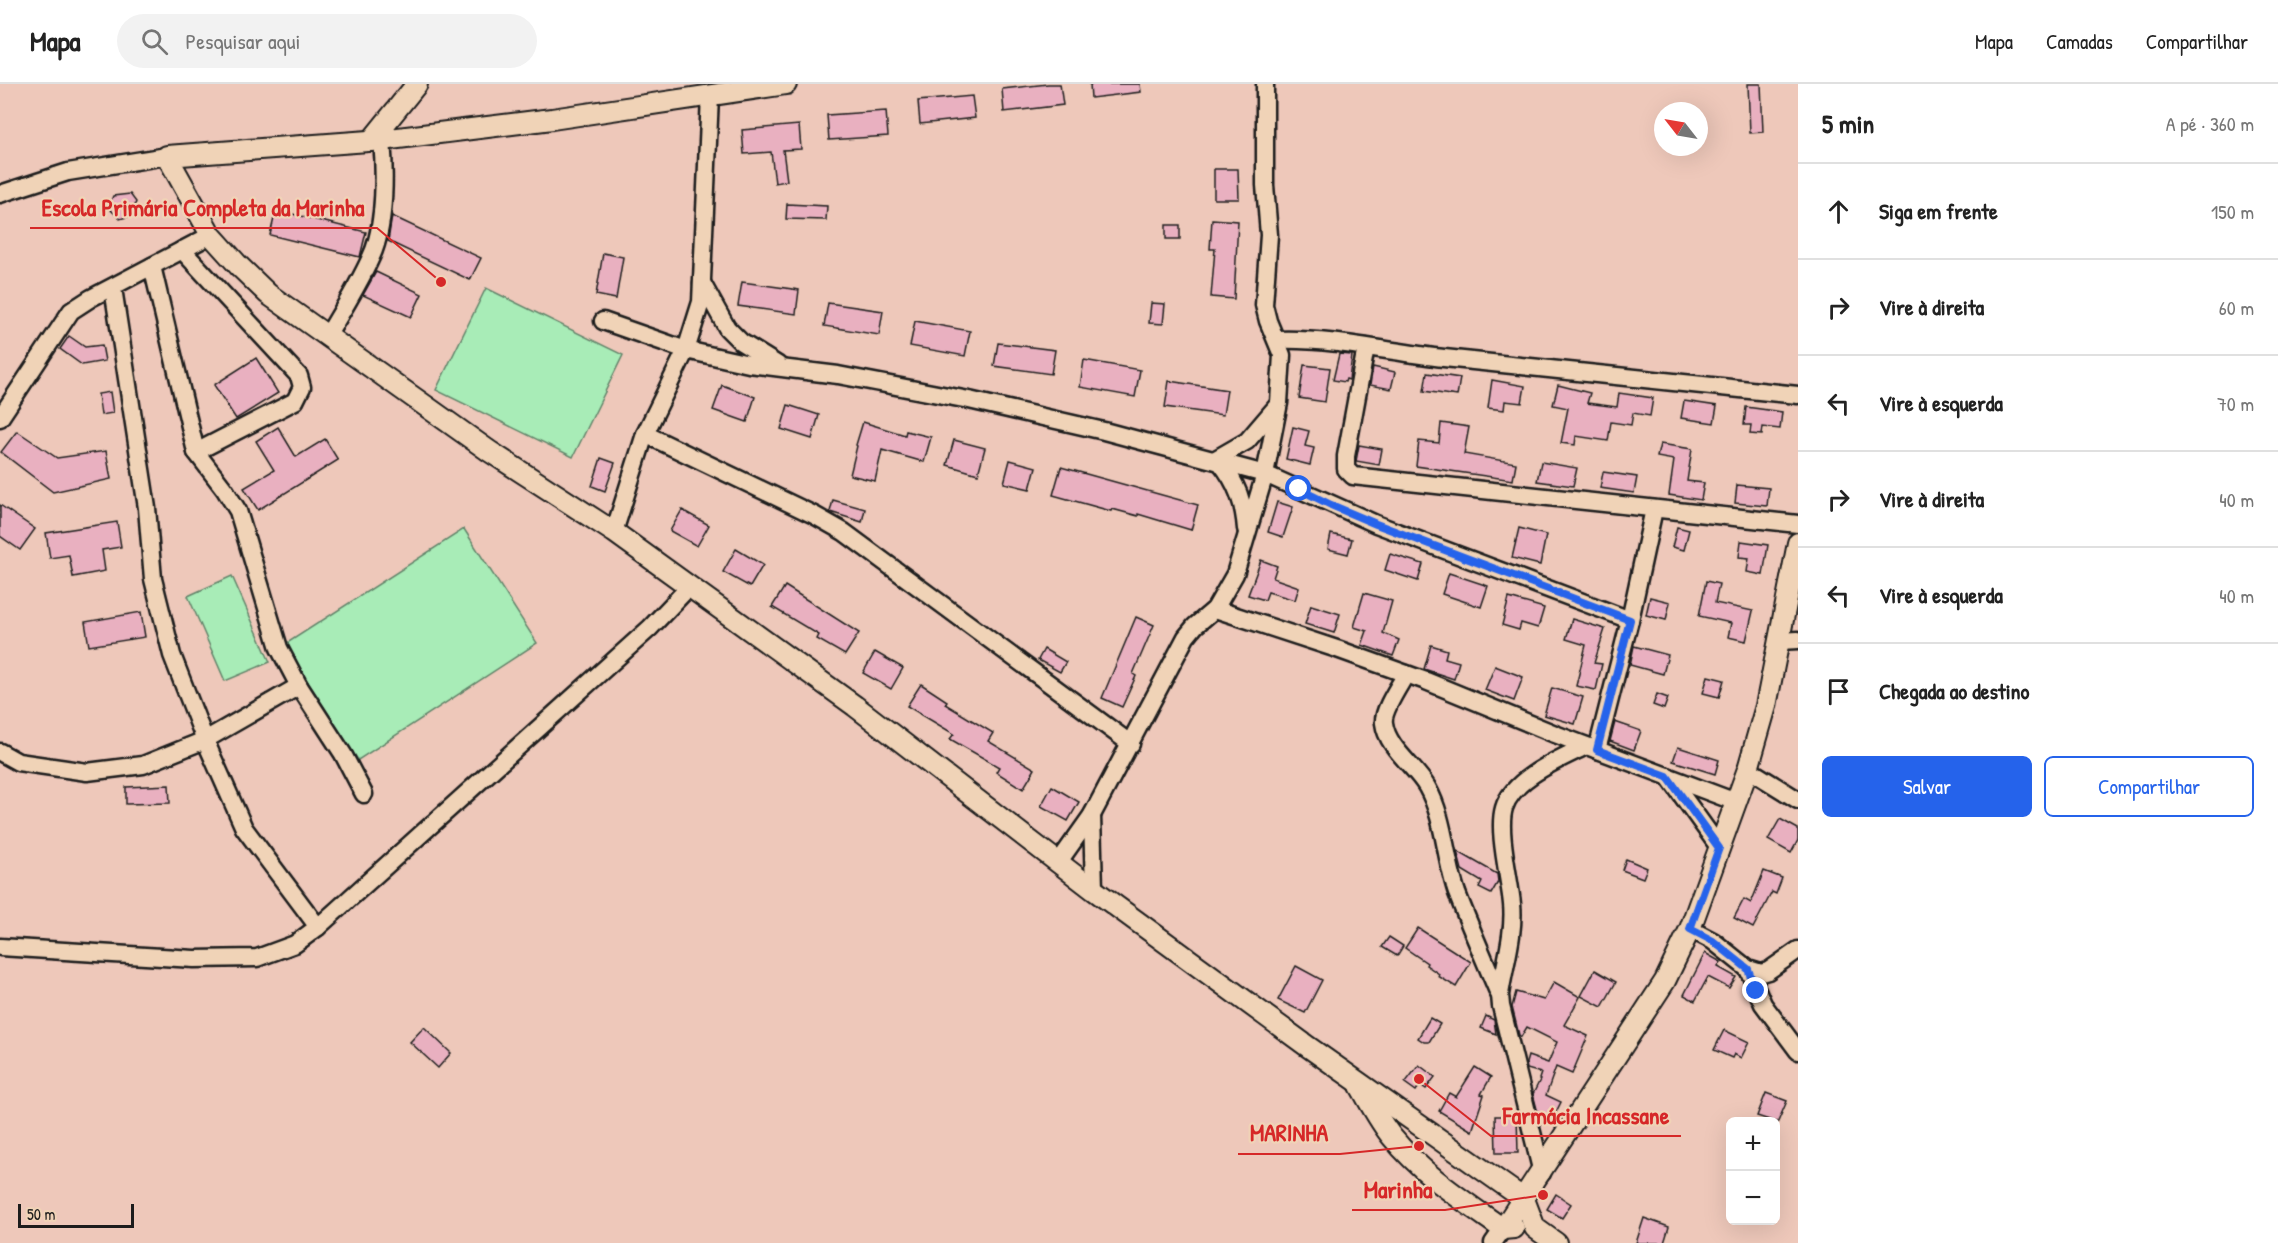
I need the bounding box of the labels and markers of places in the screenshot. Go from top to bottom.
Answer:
callout: Escola Primária Completa da Marinha [30,186,377,228]
callout: Farmácia Incassane [1491,1094,1681,1136]
callout: MARINHA [1238,1112,1340,1154]
callout: Marinha [1352,1168,1445,1210]

